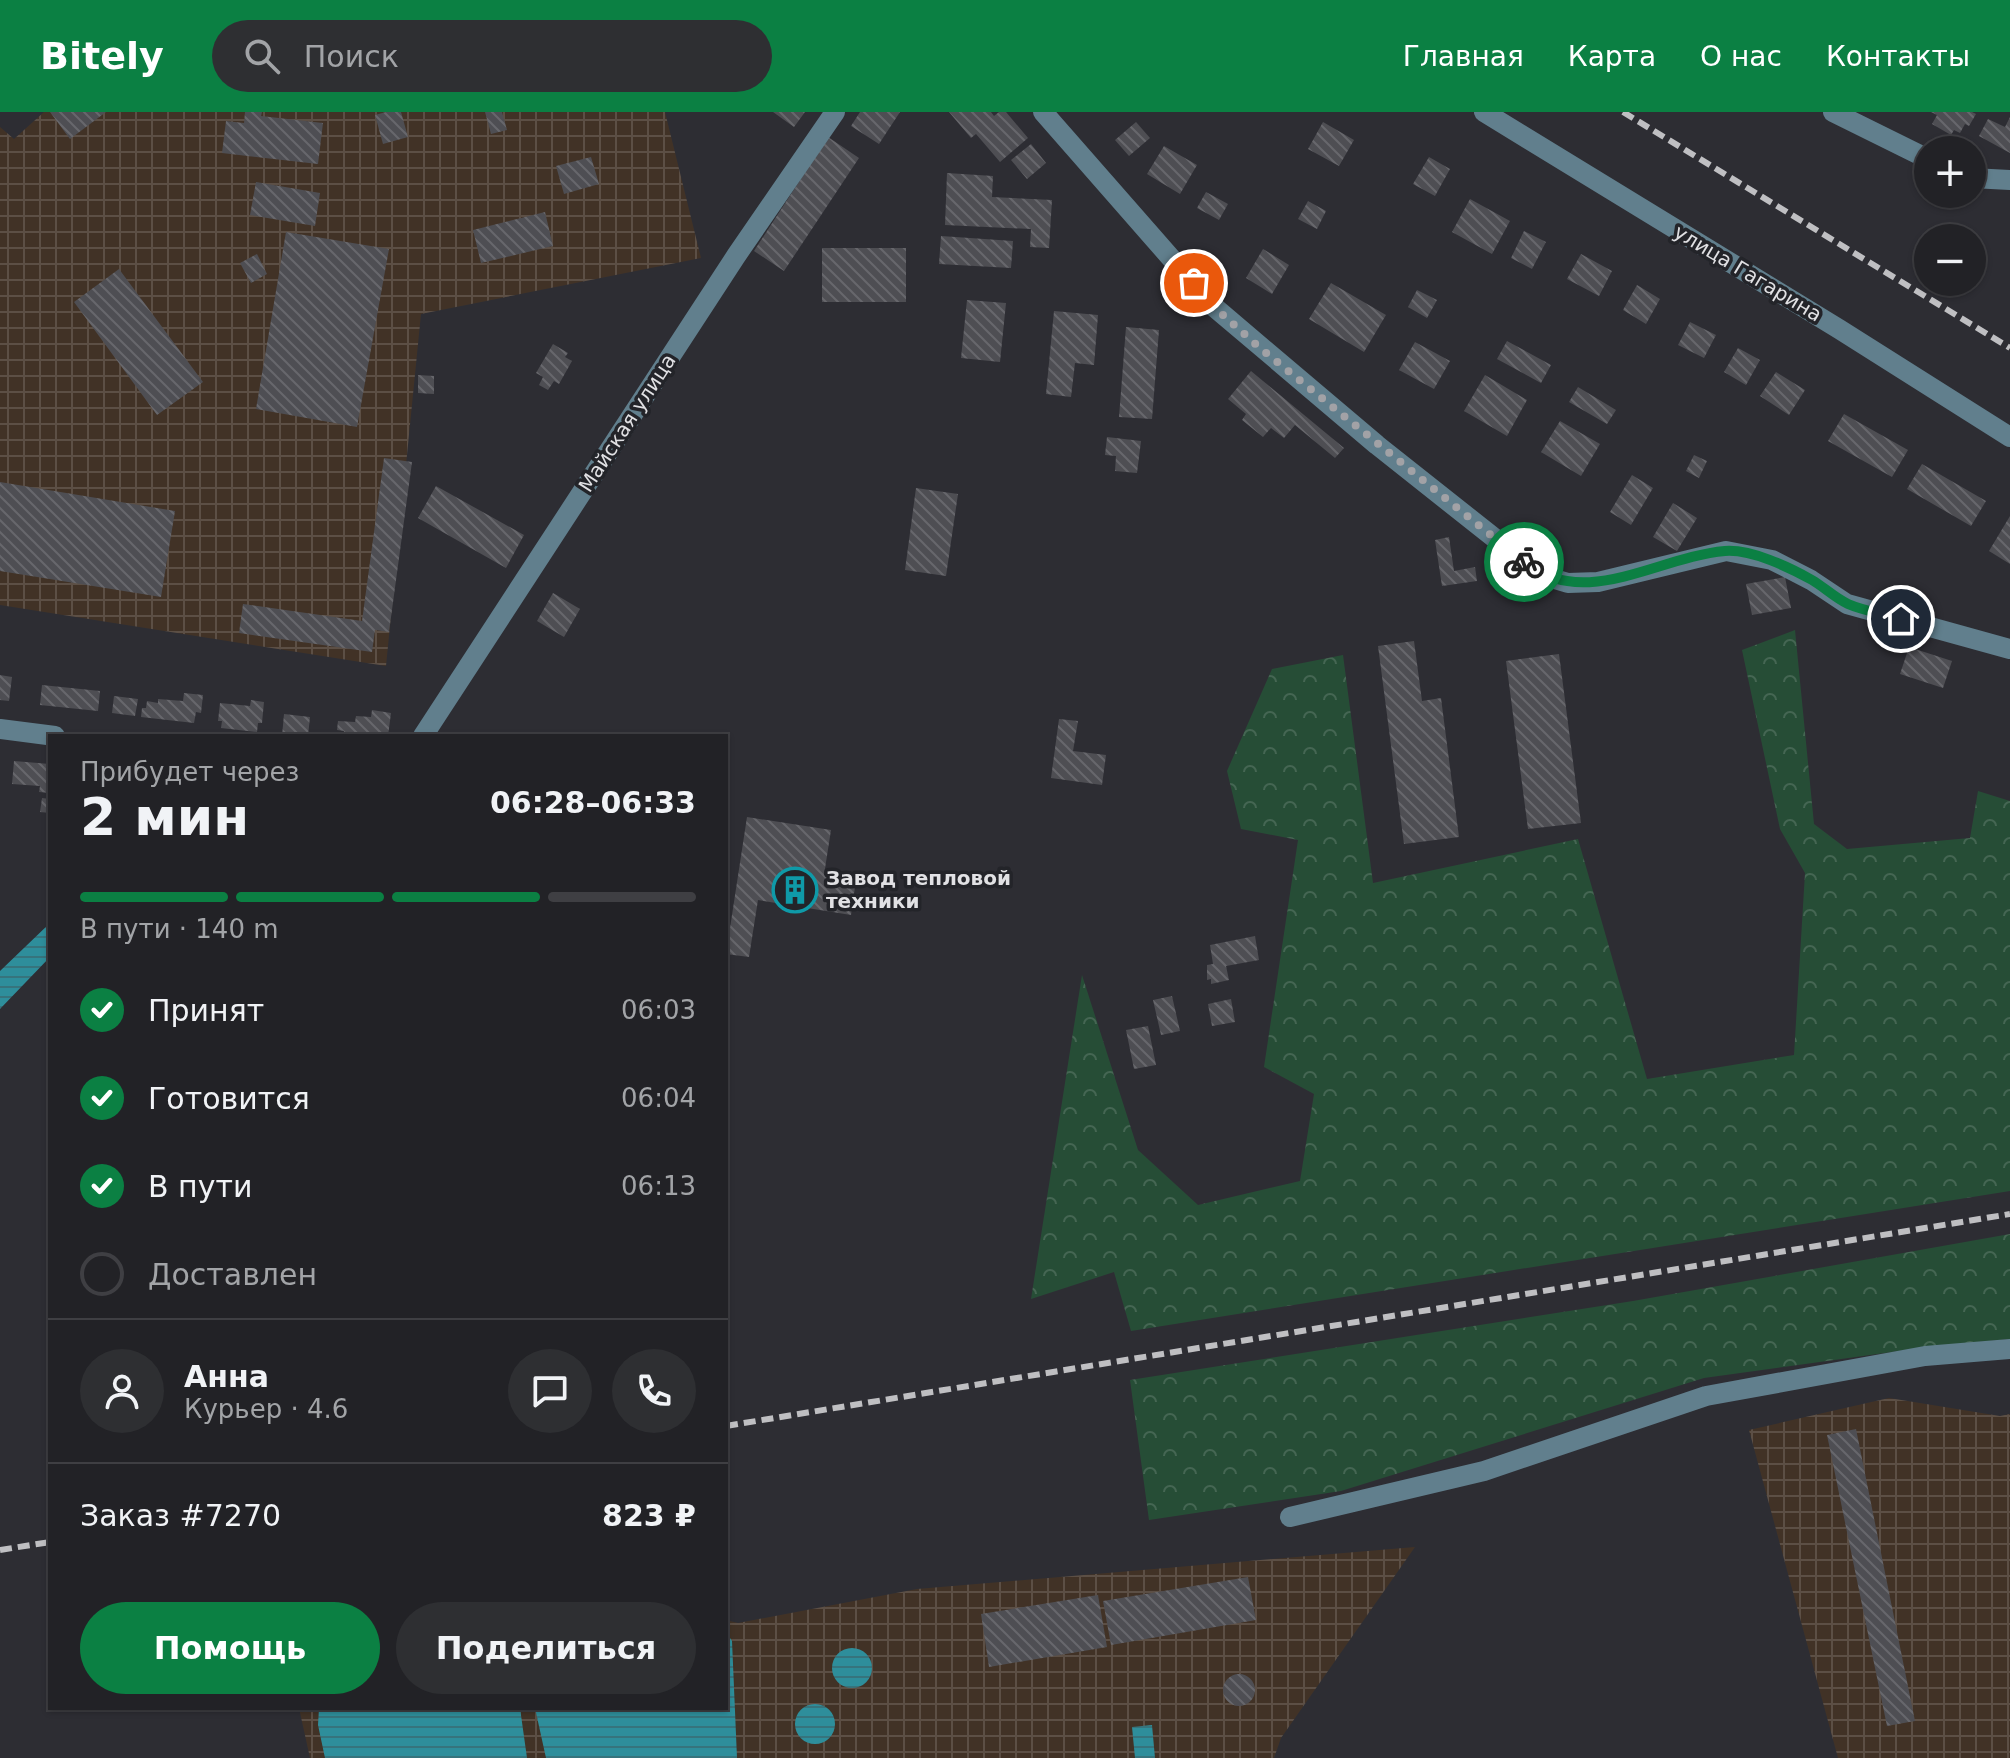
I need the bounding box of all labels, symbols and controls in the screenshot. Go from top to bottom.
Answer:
search box [212,20,772,92]
text: Bitely [40,34,164,78]
icon: search [240,34,284,78]
text: Поиск [304,39,399,74]
text: Главная [1403,40,1524,73]
text: Карта [1568,40,1656,73]
text: О нас [1700,40,1782,73]
text: Контакты [1826,40,1970,73]
map controls [1914,136,1986,296]
button: + [1914,136,1986,208]
street label: улица Гагарина [1670,219,1826,327]
button: − [1914,224,1986,296]
pin [1160,249,1228,317]
icon: bag [1172,261,1216,305]
street label: Майская улица [573,349,681,497]
courier [1484,522,1564,602]
icon: bike [1502,540,1546,584]
pin [1867,585,1935,653]
icon: home [1879,597,1923,641]
text: Прибудет через [80,757,299,787]
text: 06:28–06:33 [490,785,696,820]
text: 2 мин [80,787,249,847]
building icon: Завод тепловой техники [771,866,819,914]
place label: Завод тепловой техники [826,866,1011,913]
text: В пути · 140 m [80,914,279,944]
icon: check [80,988,124,1032]
text: Принят [148,993,264,1028]
text: 06:03 [621,995,696,1025]
icon: check [80,1076,124,1120]
text: Готовится [148,1081,310,1116]
text: 06:04 [621,1083,696,1113]
icon: check [80,1164,124,1208]
text: В пути [148,1169,252,1204]
text: 06:13 [621,1171,696,1201]
text: Доставлен [148,1257,317,1292]
button: person [80,1349,164,1433]
button: chat [508,1349,592,1433]
button: phone [612,1349,696,1433]
text: Анна [184,1359,269,1394]
text: Курьер · 4.6 [184,1394,348,1424]
text: Заказ #7270 [80,1498,281,1533]
text: 823 ₽ [602,1498,696,1533]
button: Помощь [80,1602,380,1694]
button: Поделиться [396,1602,696,1694]

